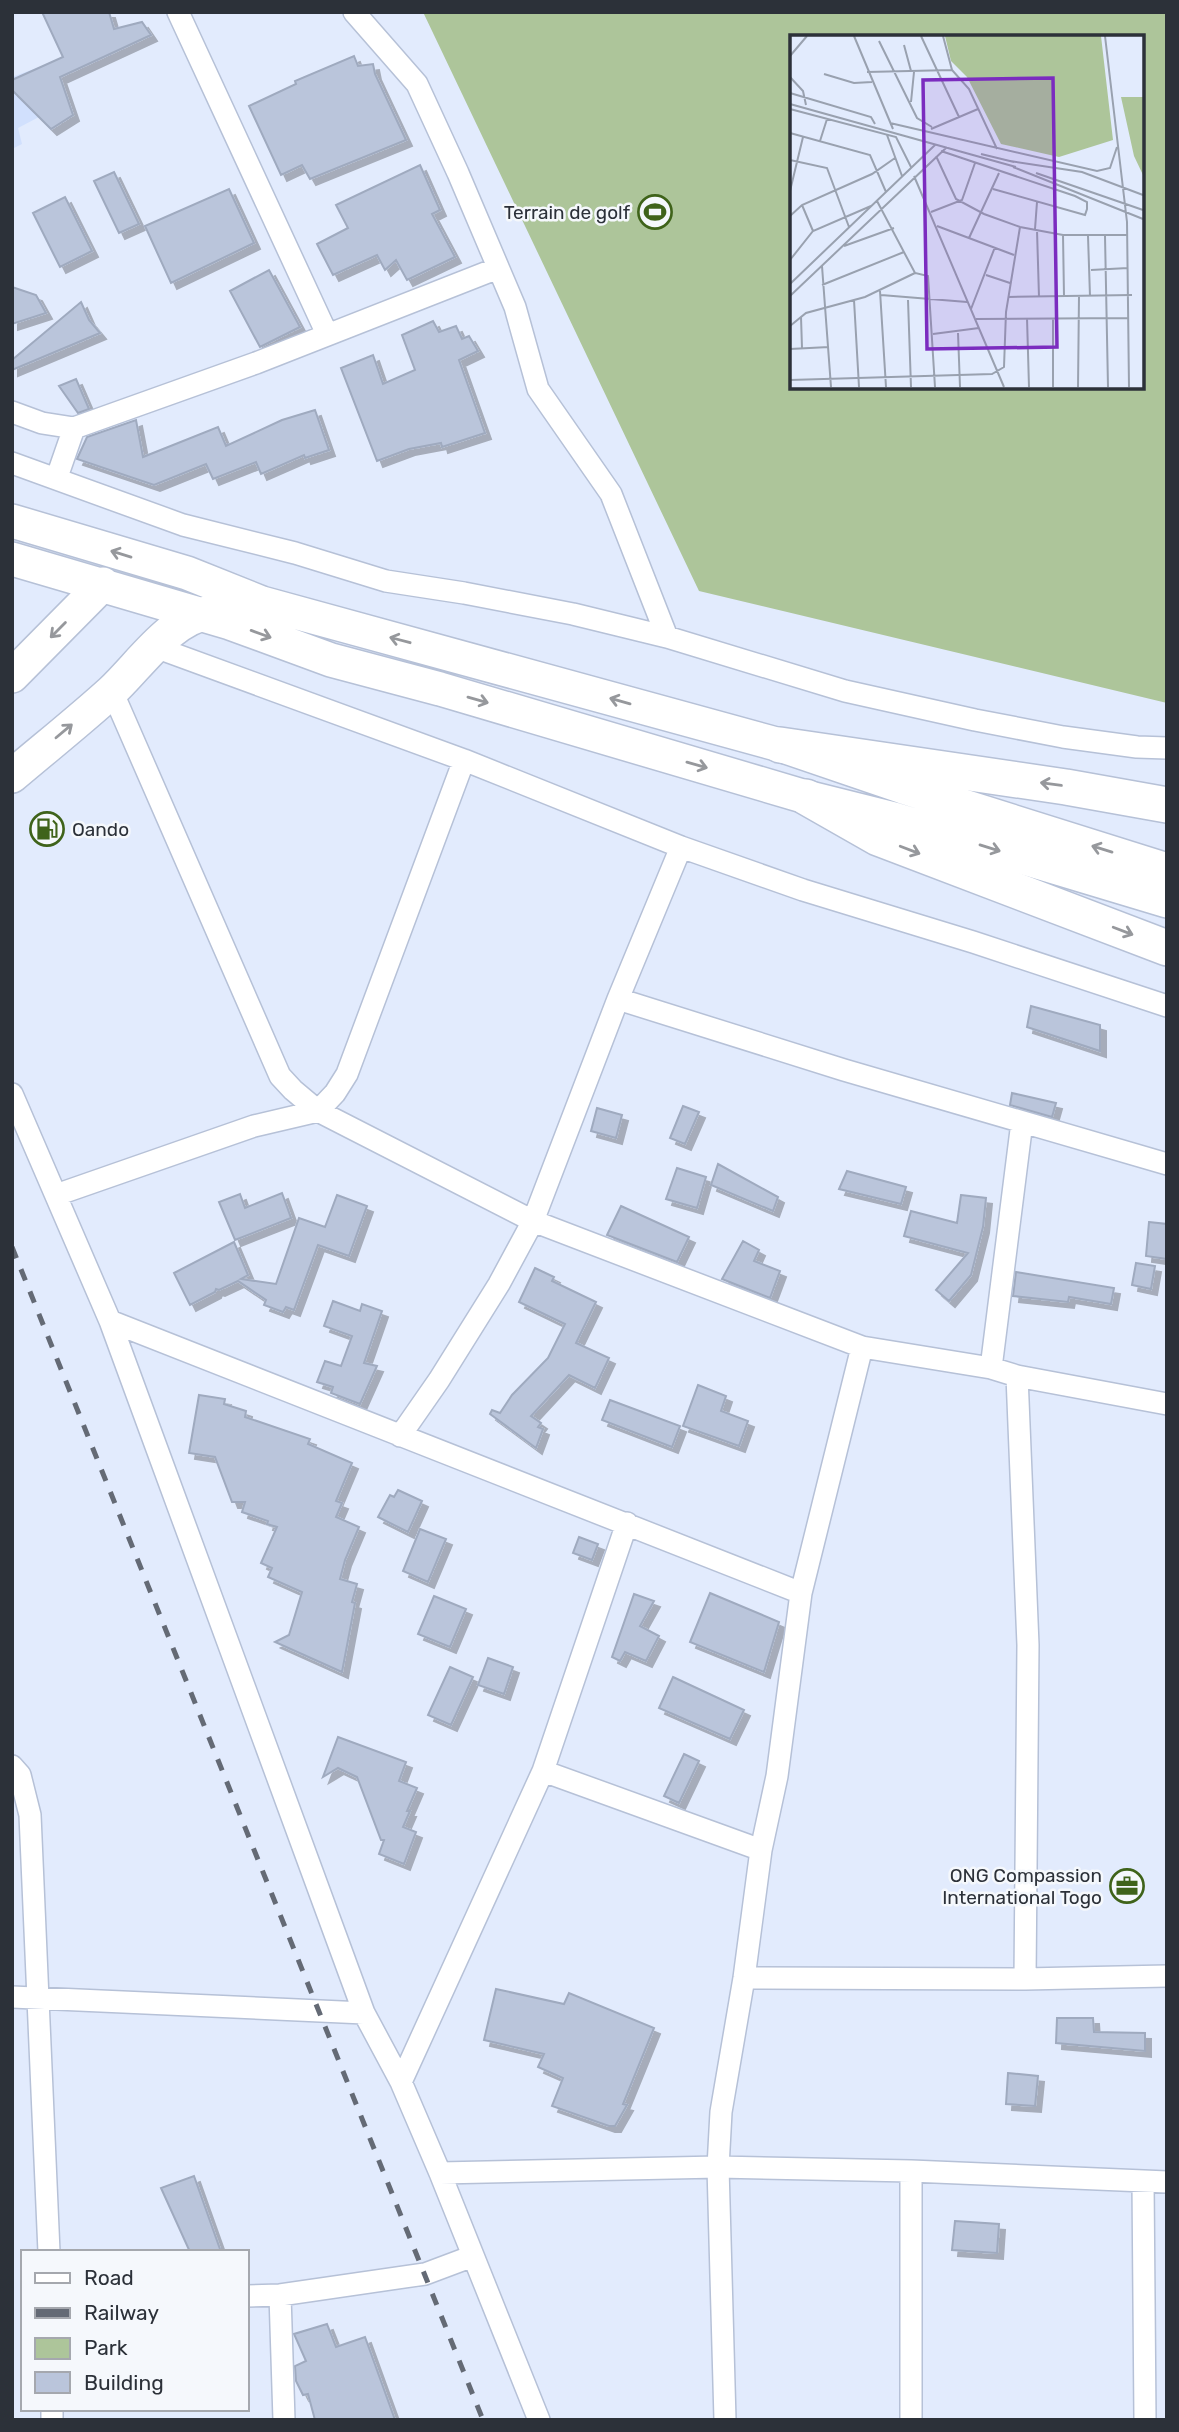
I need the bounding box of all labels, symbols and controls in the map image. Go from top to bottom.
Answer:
inset map [790,35,1144,388]
sports icon: Terrain de golf [636,193,674,231]
place label: Terrain de golf [504,201,631,224]
one-way arrow [111,546,133,559]
one-way arrow [50,622,67,639]
one-way arrow [249,629,271,641]
one-way arrow [390,633,412,646]
one-way arrow [609,694,632,707]
one-way arrow [467,695,489,708]
one-way arrow [55,724,73,739]
one-way arrow [685,759,707,772]
one-way arrow [1040,778,1063,791]
fuel station icon: Oando [28,810,66,848]
place label: Oando [72,818,129,841]
one-way arrow [979,842,1001,855]
one-way arrow [1091,842,1113,855]
one-way arrow [899,845,921,858]
one-way arrow [1112,926,1133,938]
place label: ONG Compassion International Togo [942,1864,1102,1909]
office icon: ONG Compassion International Togo [1108,1867,1146,1905]
legend [21,2250,248,2411]
text: Road [84,2265,134,2290]
text: Railway [84,2300,159,2325]
text: Park [84,2335,128,2360]
text: Building [84,2370,164,2395]

